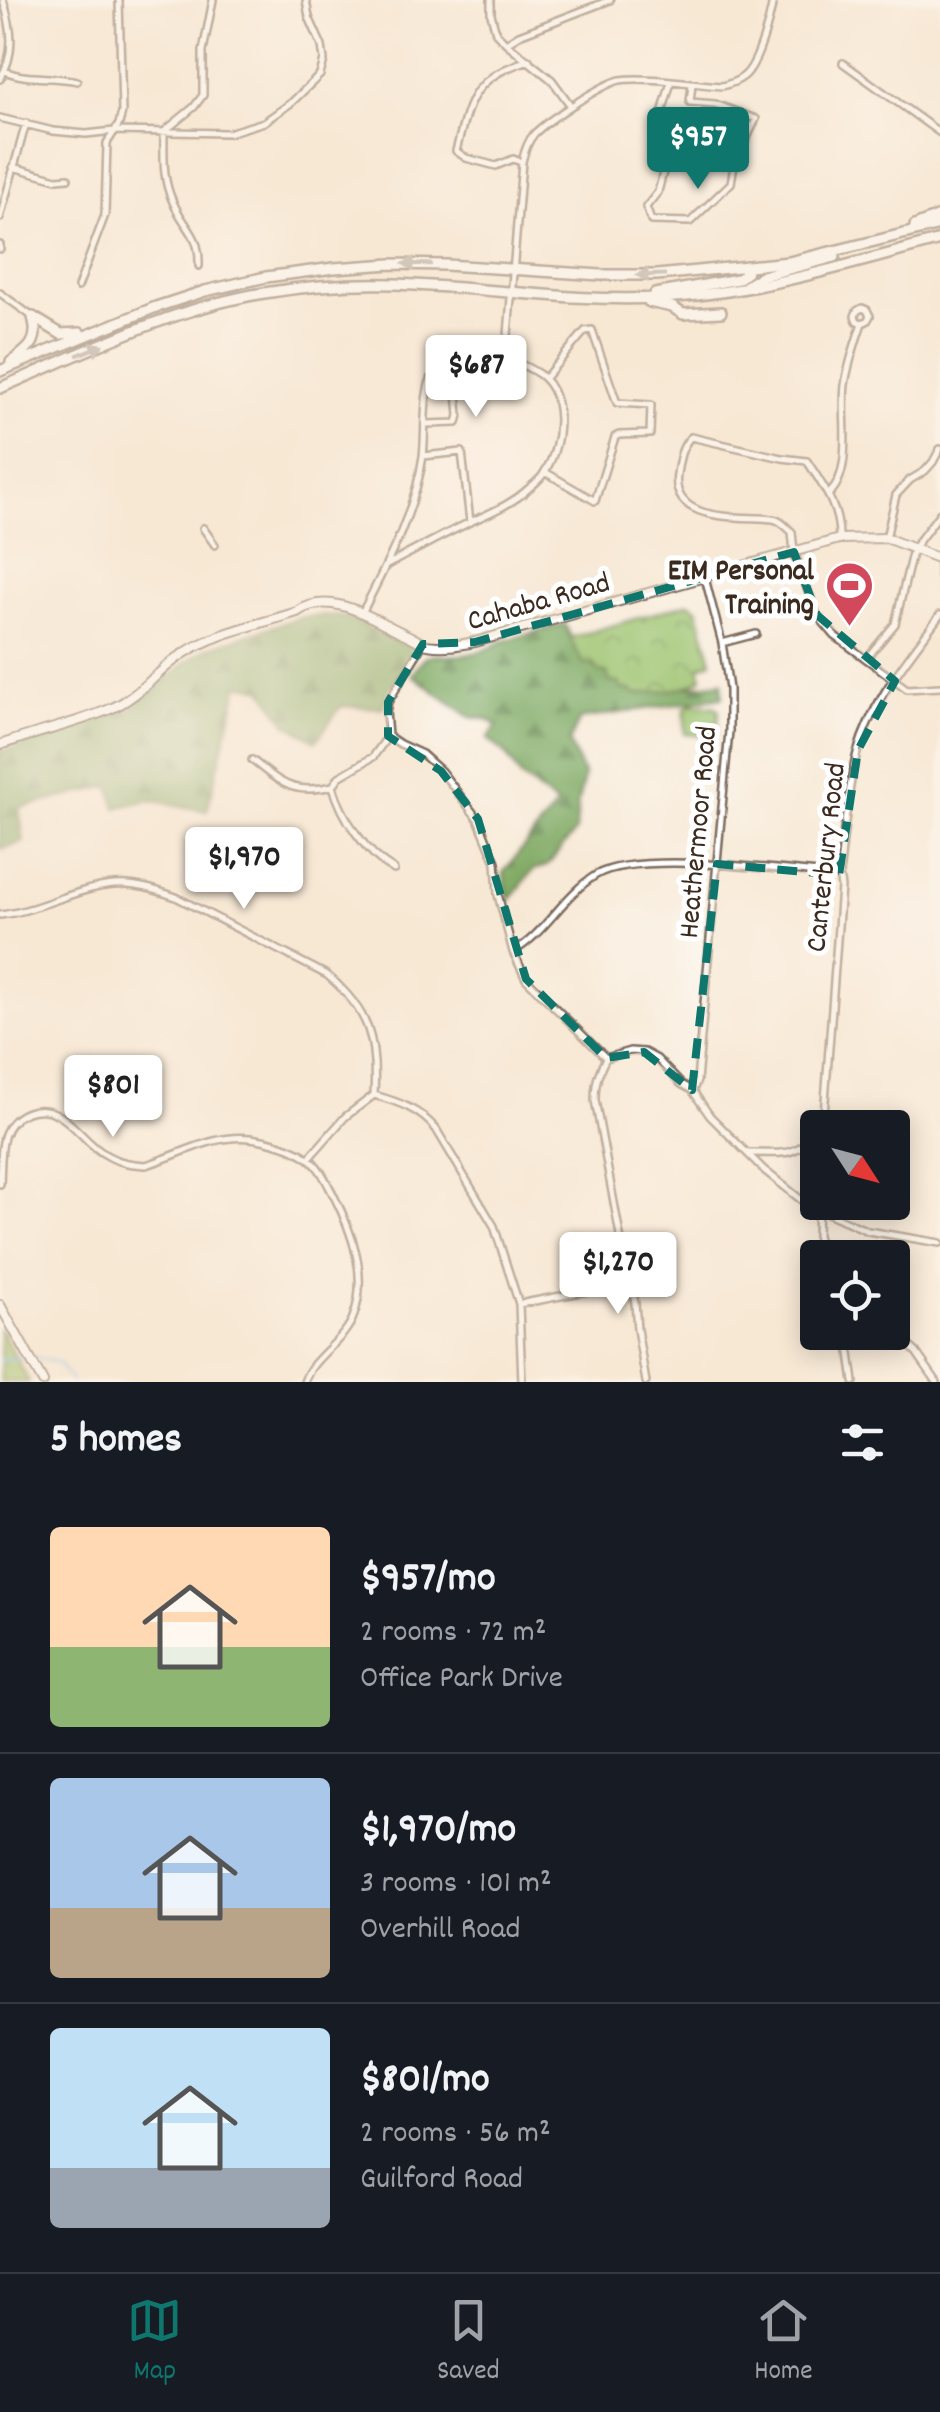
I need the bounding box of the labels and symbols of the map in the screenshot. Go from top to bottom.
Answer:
pin: $957 [639,107,757,192]
one-way arrow [400,256,432,272]
one-way arrow [634,267,666,283]
pin: $687 [417,335,535,420]
one-way arrow [75,342,105,358]
place label: EIM Personal Training [668,552,815,629]
sports icon: EIM Personal Training [823,560,875,628]
street label: Cahaba Road [463,563,616,645]
street label: Heathermoor Road [670,724,731,940]
street label: Canterbury Road [797,761,860,954]
pin: $1,970 [163,827,325,912]
pin: $801 [54,1055,172,1140]
north arrow [800,1110,910,1220]
pin: $1,270 [537,1232,699,1317]

